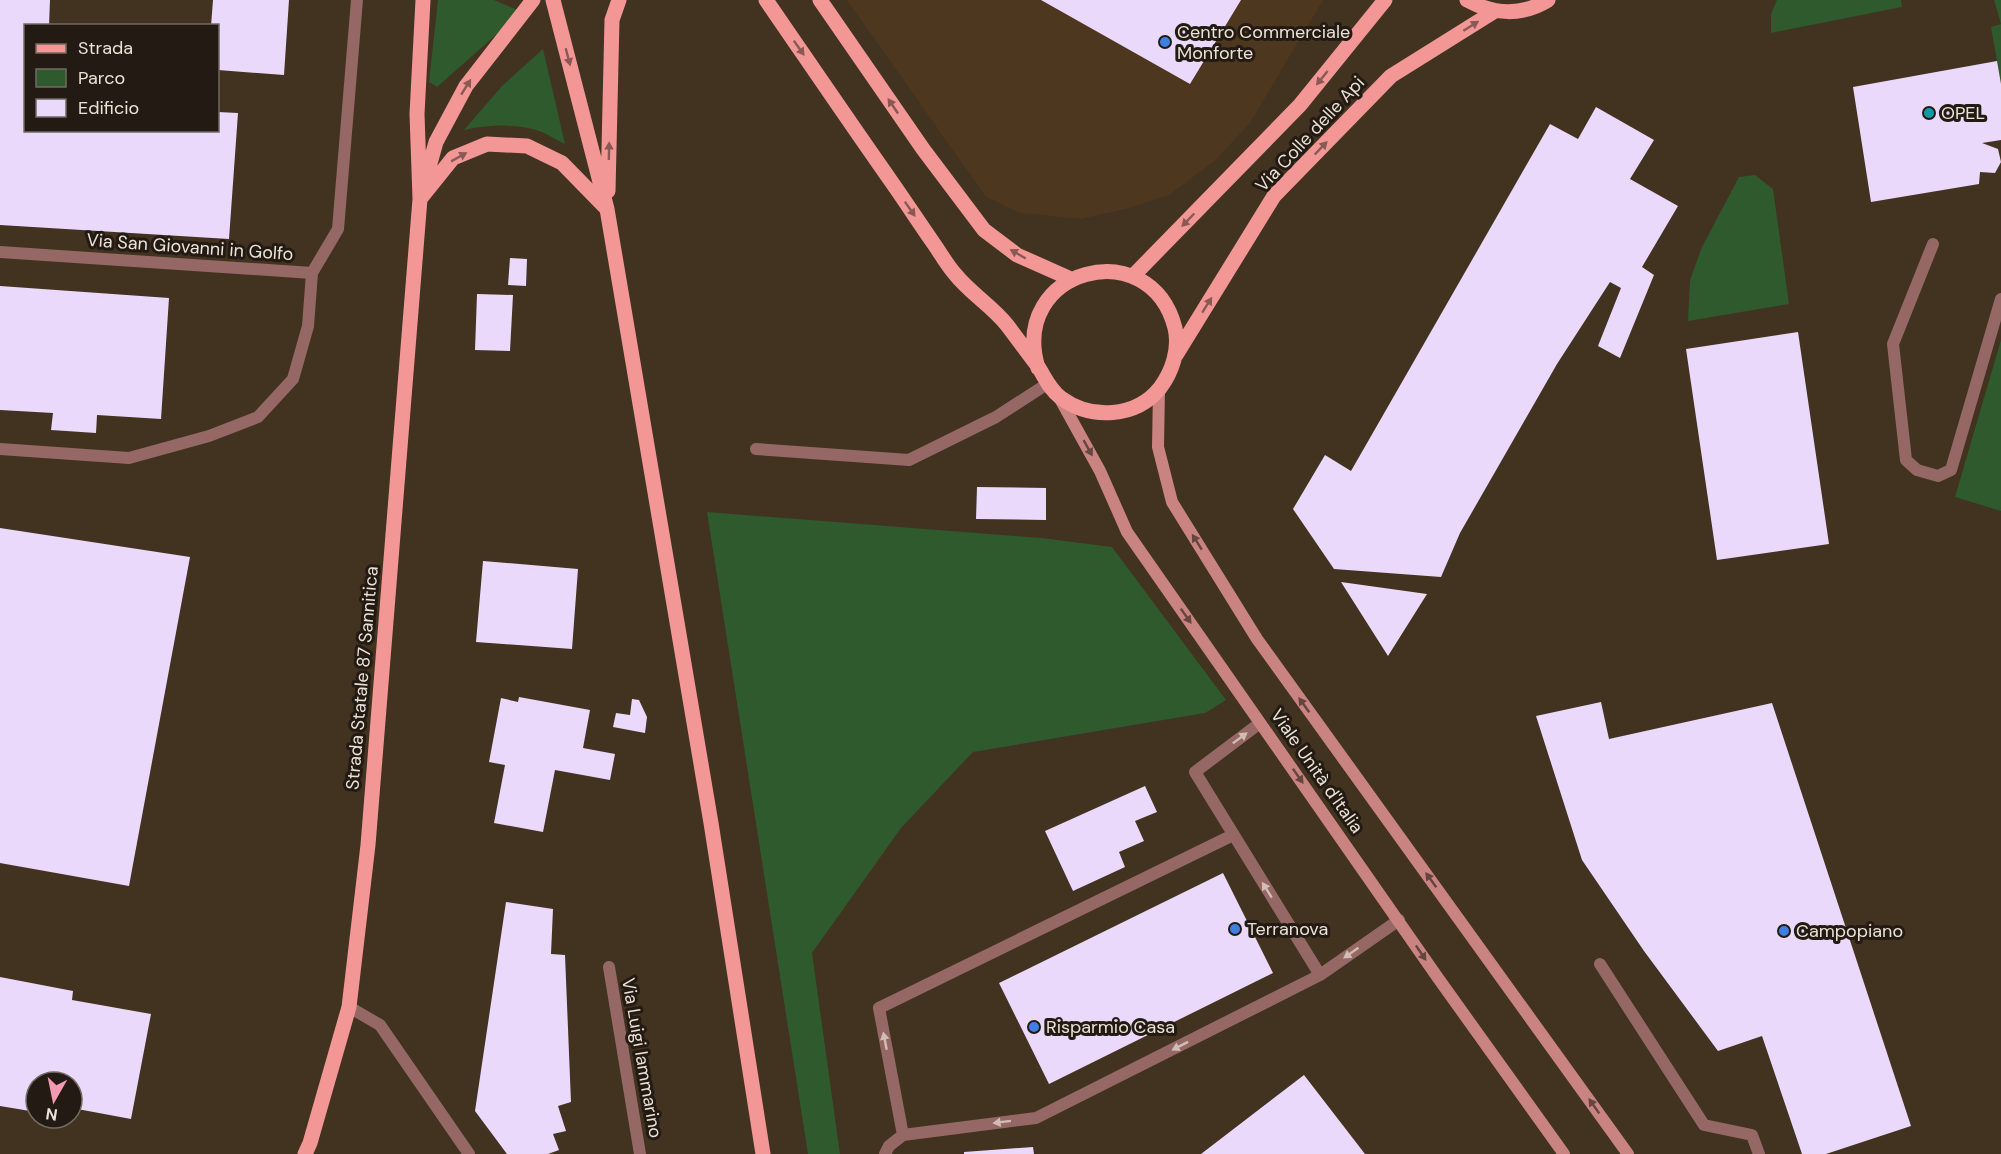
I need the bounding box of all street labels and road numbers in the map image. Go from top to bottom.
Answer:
street label: Via Colle delle Api [1250,71,1370,197]
street label: Via San Giovanni in Golfo [86,228,294,266]
street label: Strada Statale 87 Sannitica [340,565,384,791]
street label: Viale Unità d'Italia [1265,704,1369,838]
street label: Via Luigi Iammarino [616,976,668,1140]

